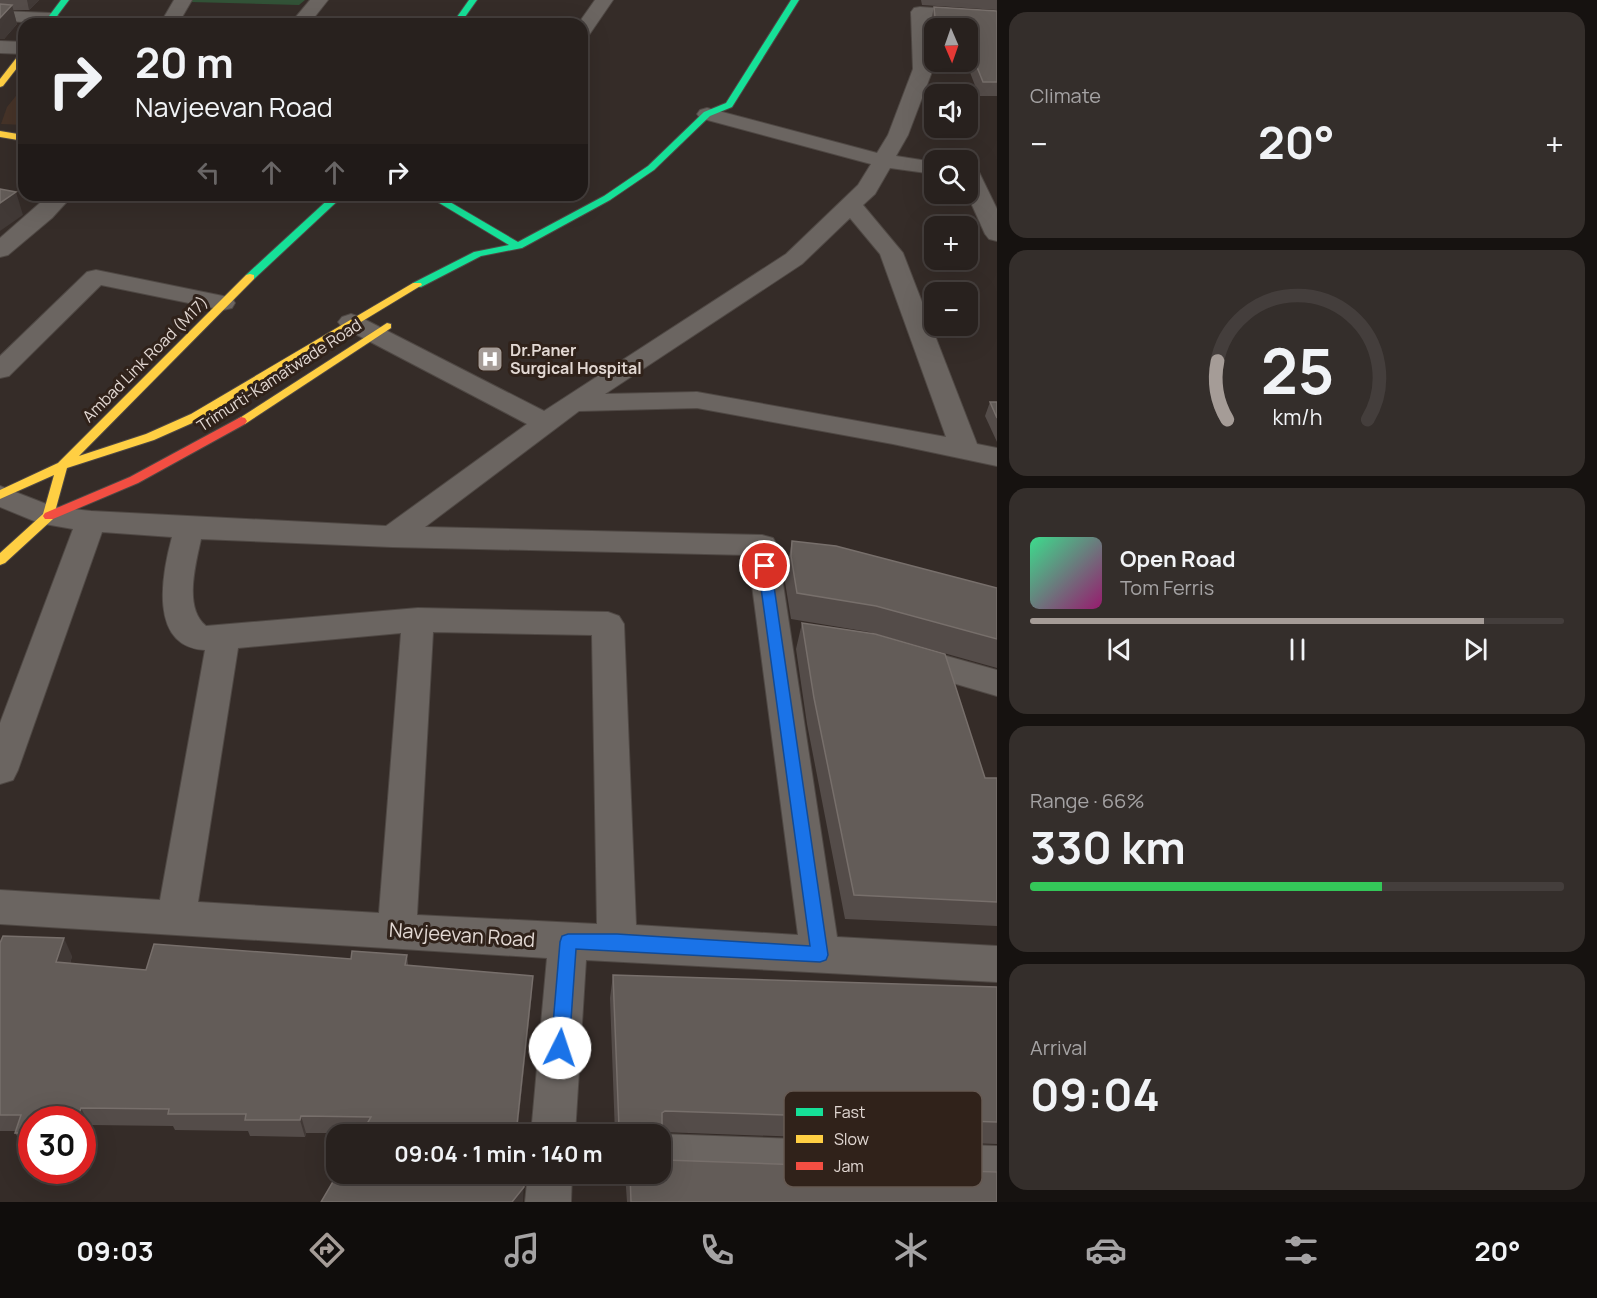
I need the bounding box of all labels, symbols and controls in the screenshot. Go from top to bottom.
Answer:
north arrow [924,18,978,72]
map controls [924,18,978,336]
text: 20 m [135,33,234,91]
icon: right [36,42,114,120]
text: Climate [1030,82,1101,109]
button: sound [924,84,978,138]
text: Navjeevan Road [135,88,333,125]
text: 20° [1258,111,1335,173]
text: − [1030,121,1048,166]
text: + [1545,121,1564,166]
button: search [924,150,978,204]
icon: left [192,156,225,189]
icon: ahead [255,156,288,189]
icon: ahead [318,156,351,189]
icon: right [381,156,414,189]
button: + [924,216,978,270]
button: − [924,282,978,336]
street label: Ambad Link Road (M17) [77,291,213,427]
street label: Trimurti-Kamatwade Road [193,314,365,436]
text: 25 [1260,327,1334,413]
place label: Dr.Paner Surgical Hospital [510,339,642,379]
hospital icon: Dr.Paner Surgical Hospital [475,344,505,374]
text: km/h [1272,402,1322,431]
pin [739,540,790,591]
text: Open Road [1120,544,1235,574]
icon: arrive [748,549,781,582]
text: Tom Ferris [1120,574,1214,601]
icon: previous [1103,633,1136,666]
icon: pause [1281,633,1314,666]
icon: next [1459,633,1492,666]
text: Range · 66% [1030,787,1145,814]
text: 330 km [1030,816,1186,878]
street label: Navjeevan Road [388,916,536,953]
position arrow [528,1016,592,1080]
text: Arrival [1030,1034,1087,1061]
text: 09:04 [1030,1063,1160,1125]
legend [784,1091,982,1187]
text: Fast [834,1101,865,1123]
speed limit sign: 30 [18,1106,96,1184]
text: Slow [834,1128,869,1150]
text: 09:04 · 1 min · 140 m [394,1139,603,1169]
text: Jam [834,1155,864,1177]
icon: directions [306,1229,348,1271]
icon: music [501,1229,543,1271]
icon: phone [696,1229,738,1271]
icon: climate [890,1229,932,1271]
icon: car [1085,1229,1127,1271]
icon: filters [1280,1229,1322,1271]
text: 09:03 [76,1232,154,1269]
text: 20° [1475,1232,1521,1269]

